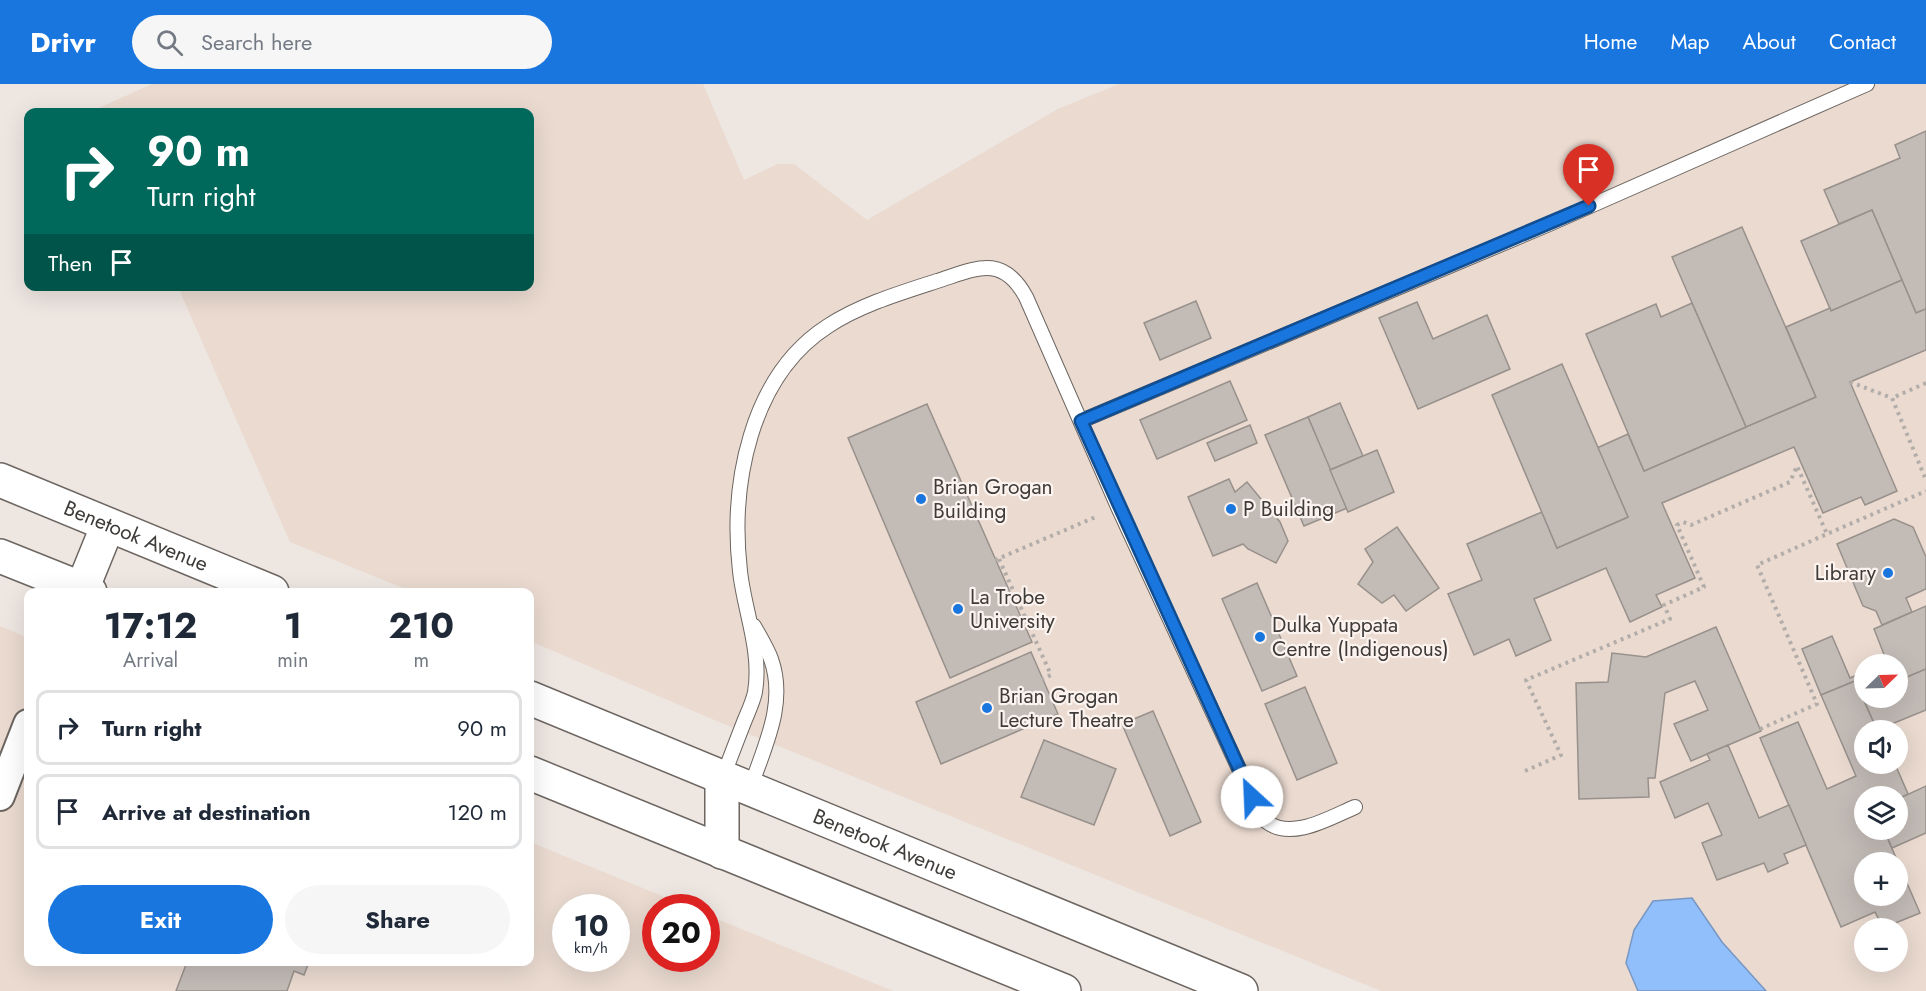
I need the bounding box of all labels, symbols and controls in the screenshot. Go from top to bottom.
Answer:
search box [132,15,552,69]
text: Drivr [30,22,96,63]
icon: search [153,26,186,59]
text: Search here [201,26,312,58]
text: Home [1584,27,1637,57]
text: Map [1670,27,1710,57]
text: About [1743,27,1796,57]
text: Contact [1829,27,1896,57]
text: 90 m [147,121,250,182]
icon: right [48,132,126,210]
pin [1563,144,1614,206]
icon: arrive [1572,153,1605,186]
text: Turn right [147,177,255,216]
icon: arrive [105,246,138,279]
text: Then [48,247,93,279]
place label: Brian Grogan Building [933,472,1053,526]
marker: Brian Grogan Building [914,492,928,506]
street label: Benetook Avenue [59,493,213,579]
place label: P Building [1243,494,1334,524]
marker: P Building [1224,502,1238,516]
place label: Library [1815,558,1877,588]
marker: Library [1881,566,1895,580]
place label: La Trobe University [970,582,1056,636]
text: 17:12 [104,599,197,651]
text: 1 [284,599,302,651]
text: 210 [388,599,454,651]
marker: La Trobe University [951,602,965,616]
place label: Dulka Yuppata Centre (Indigenous) [1272,610,1449,664]
marker: Dulka Yuppata Centre (Indigenous) [1253,630,1267,644]
text: Arrival [123,646,178,675]
text: min [277,646,309,675]
text: m [413,646,429,675]
north arrow [1854,654,1908,708]
map controls [1854,654,1908,972]
place label: Brian Grogan Lecture Theatre [999,681,1134,735]
marker: Brian Grogan Lecture Theatre [980,701,994,715]
icon: right [51,711,84,744]
text: Turn right [102,712,202,744]
text: 90 m [457,712,507,744]
button: sound [1854,720,1908,774]
position arrow [1220,765,1284,829]
button: layers [1854,786,1908,840]
icon: arrive [51,795,84,828]
text: Arrive at destination [102,796,311,828]
text: 120 m [448,796,507,828]
street label: Benetook Avenue [808,801,962,887]
button: + [1854,852,1908,906]
button: Exit [48,885,273,954]
button: Share [285,885,510,954]
speed limit sign: 20 [642,894,720,972]
text: 10 [573,904,609,947]
button: − [1854,918,1908,972]
text: km/h [574,937,608,959]

